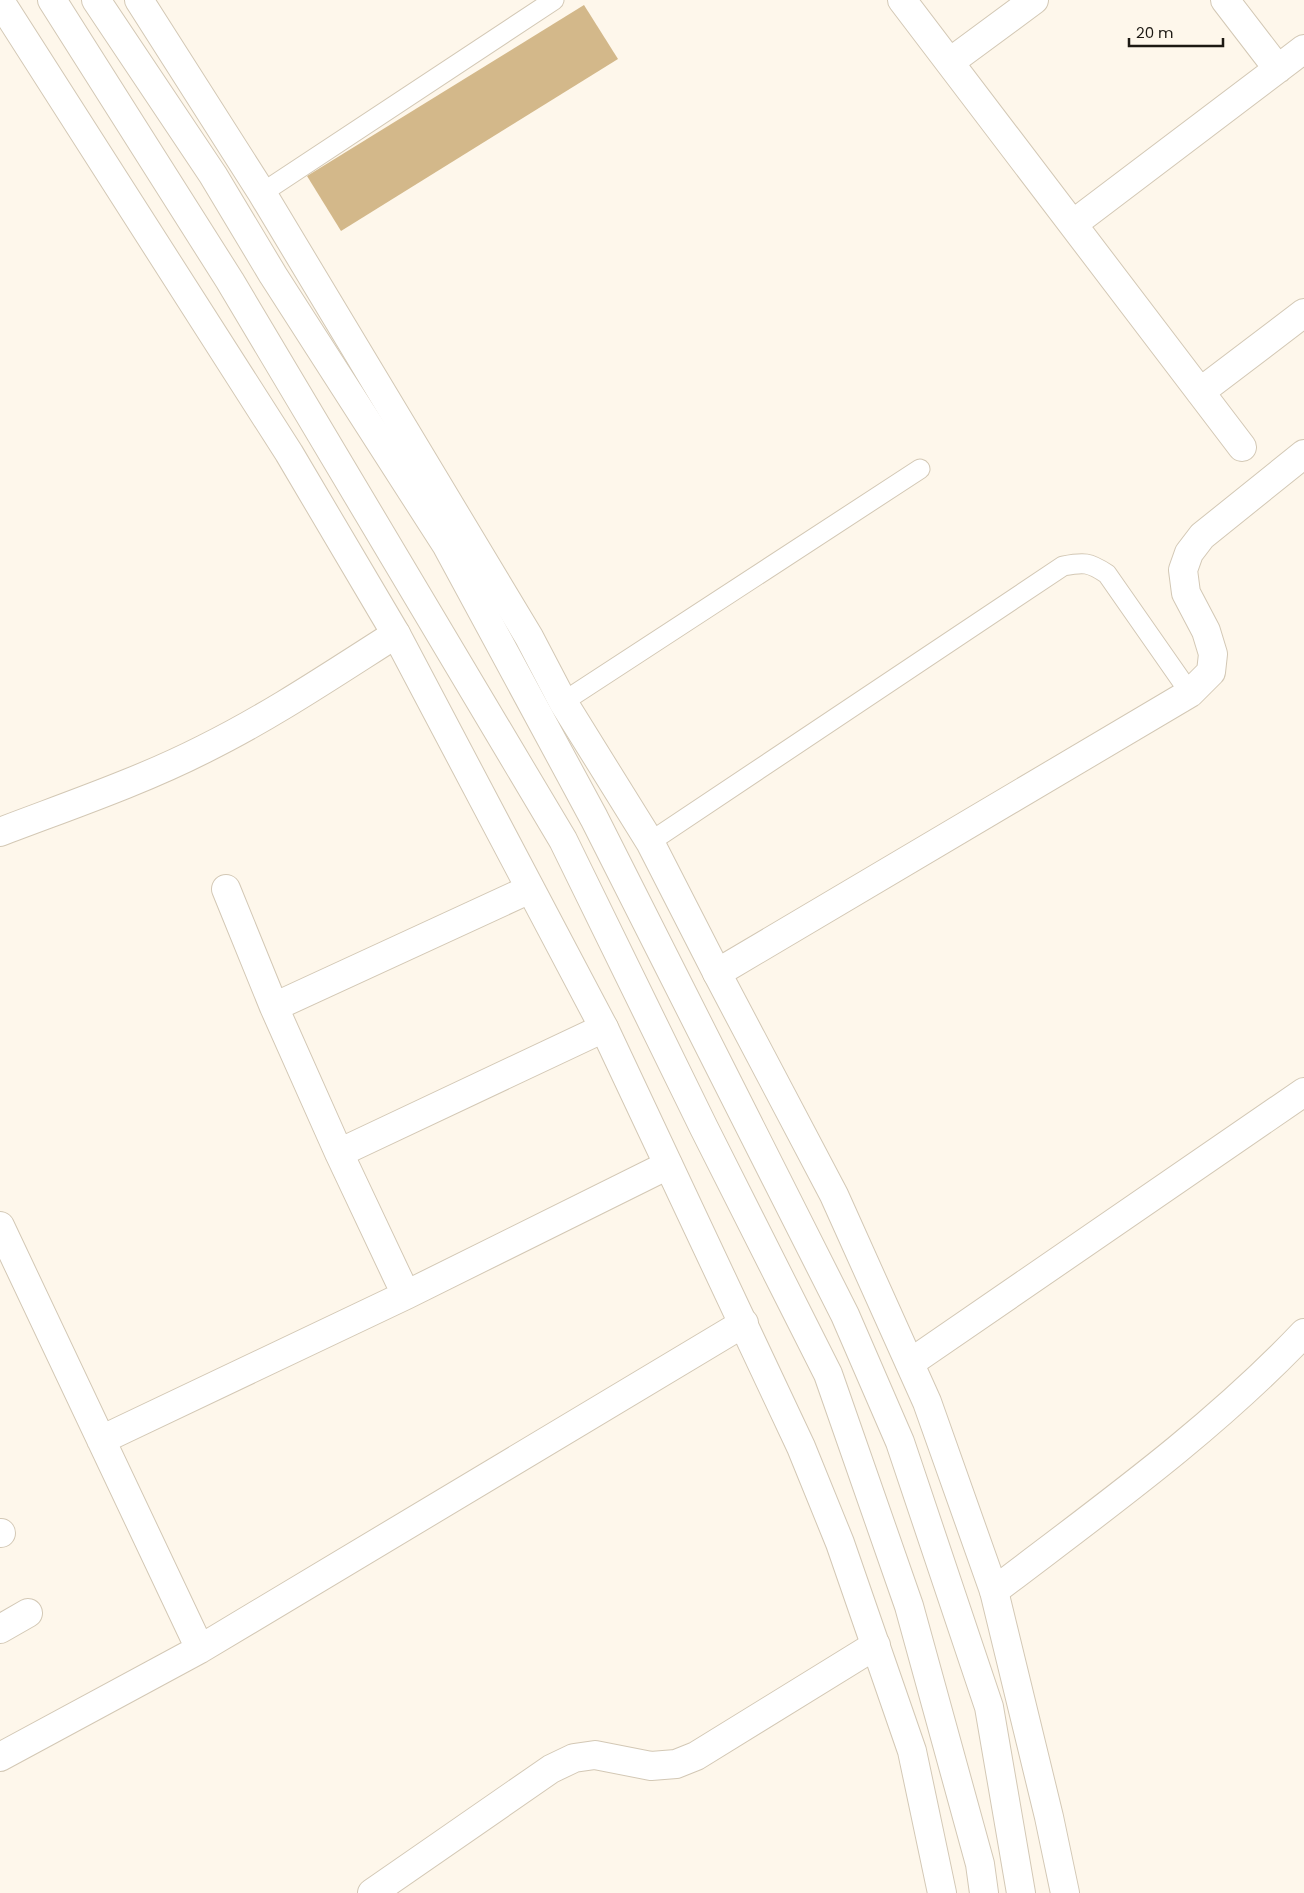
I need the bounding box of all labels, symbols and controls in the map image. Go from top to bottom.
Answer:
scale bar [1129,15,1223,47]
text: 20 m [1136,22,1174,43]

